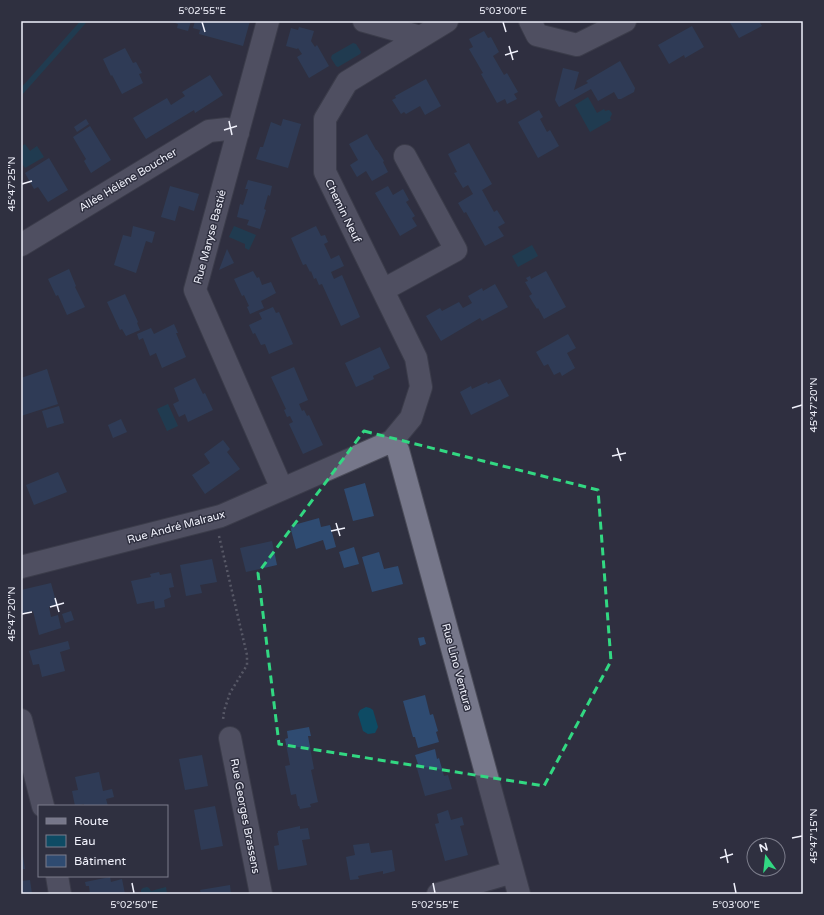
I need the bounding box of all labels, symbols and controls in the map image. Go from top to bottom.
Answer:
text: 5°02'55"E [178,5,226,17]
text: 5°03'00"E [479,5,527,17]
street label: Allée Hélène Boucher [77,145,180,214]
text: 45°47'25"N [6,156,18,212]
street label: Chemin Neuf [322,177,364,245]
street label: Rue Maryse Bastié [191,188,229,286]
text: 45°47'20"N [808,377,820,433]
street label: Rue André Malraux [126,508,226,546]
text: 45°47'20"N [6,586,18,642]
street label: Rue Lino Ventura [439,622,475,712]
street label: Rue Georges Brassens [227,757,263,875]
legend [38,805,168,877]
text: 45°47'15"N [808,808,820,864]
text: Route [74,814,109,828]
text: Eau [74,834,96,848]
north arrow [746,837,786,877]
text: N [758,840,769,855]
text: Bâtiment [74,854,126,868]
text: 5°02'50"E [110,899,158,911]
text: 5°02'55"E [411,899,459,911]
text: 5°03'00"E [712,899,760,911]

